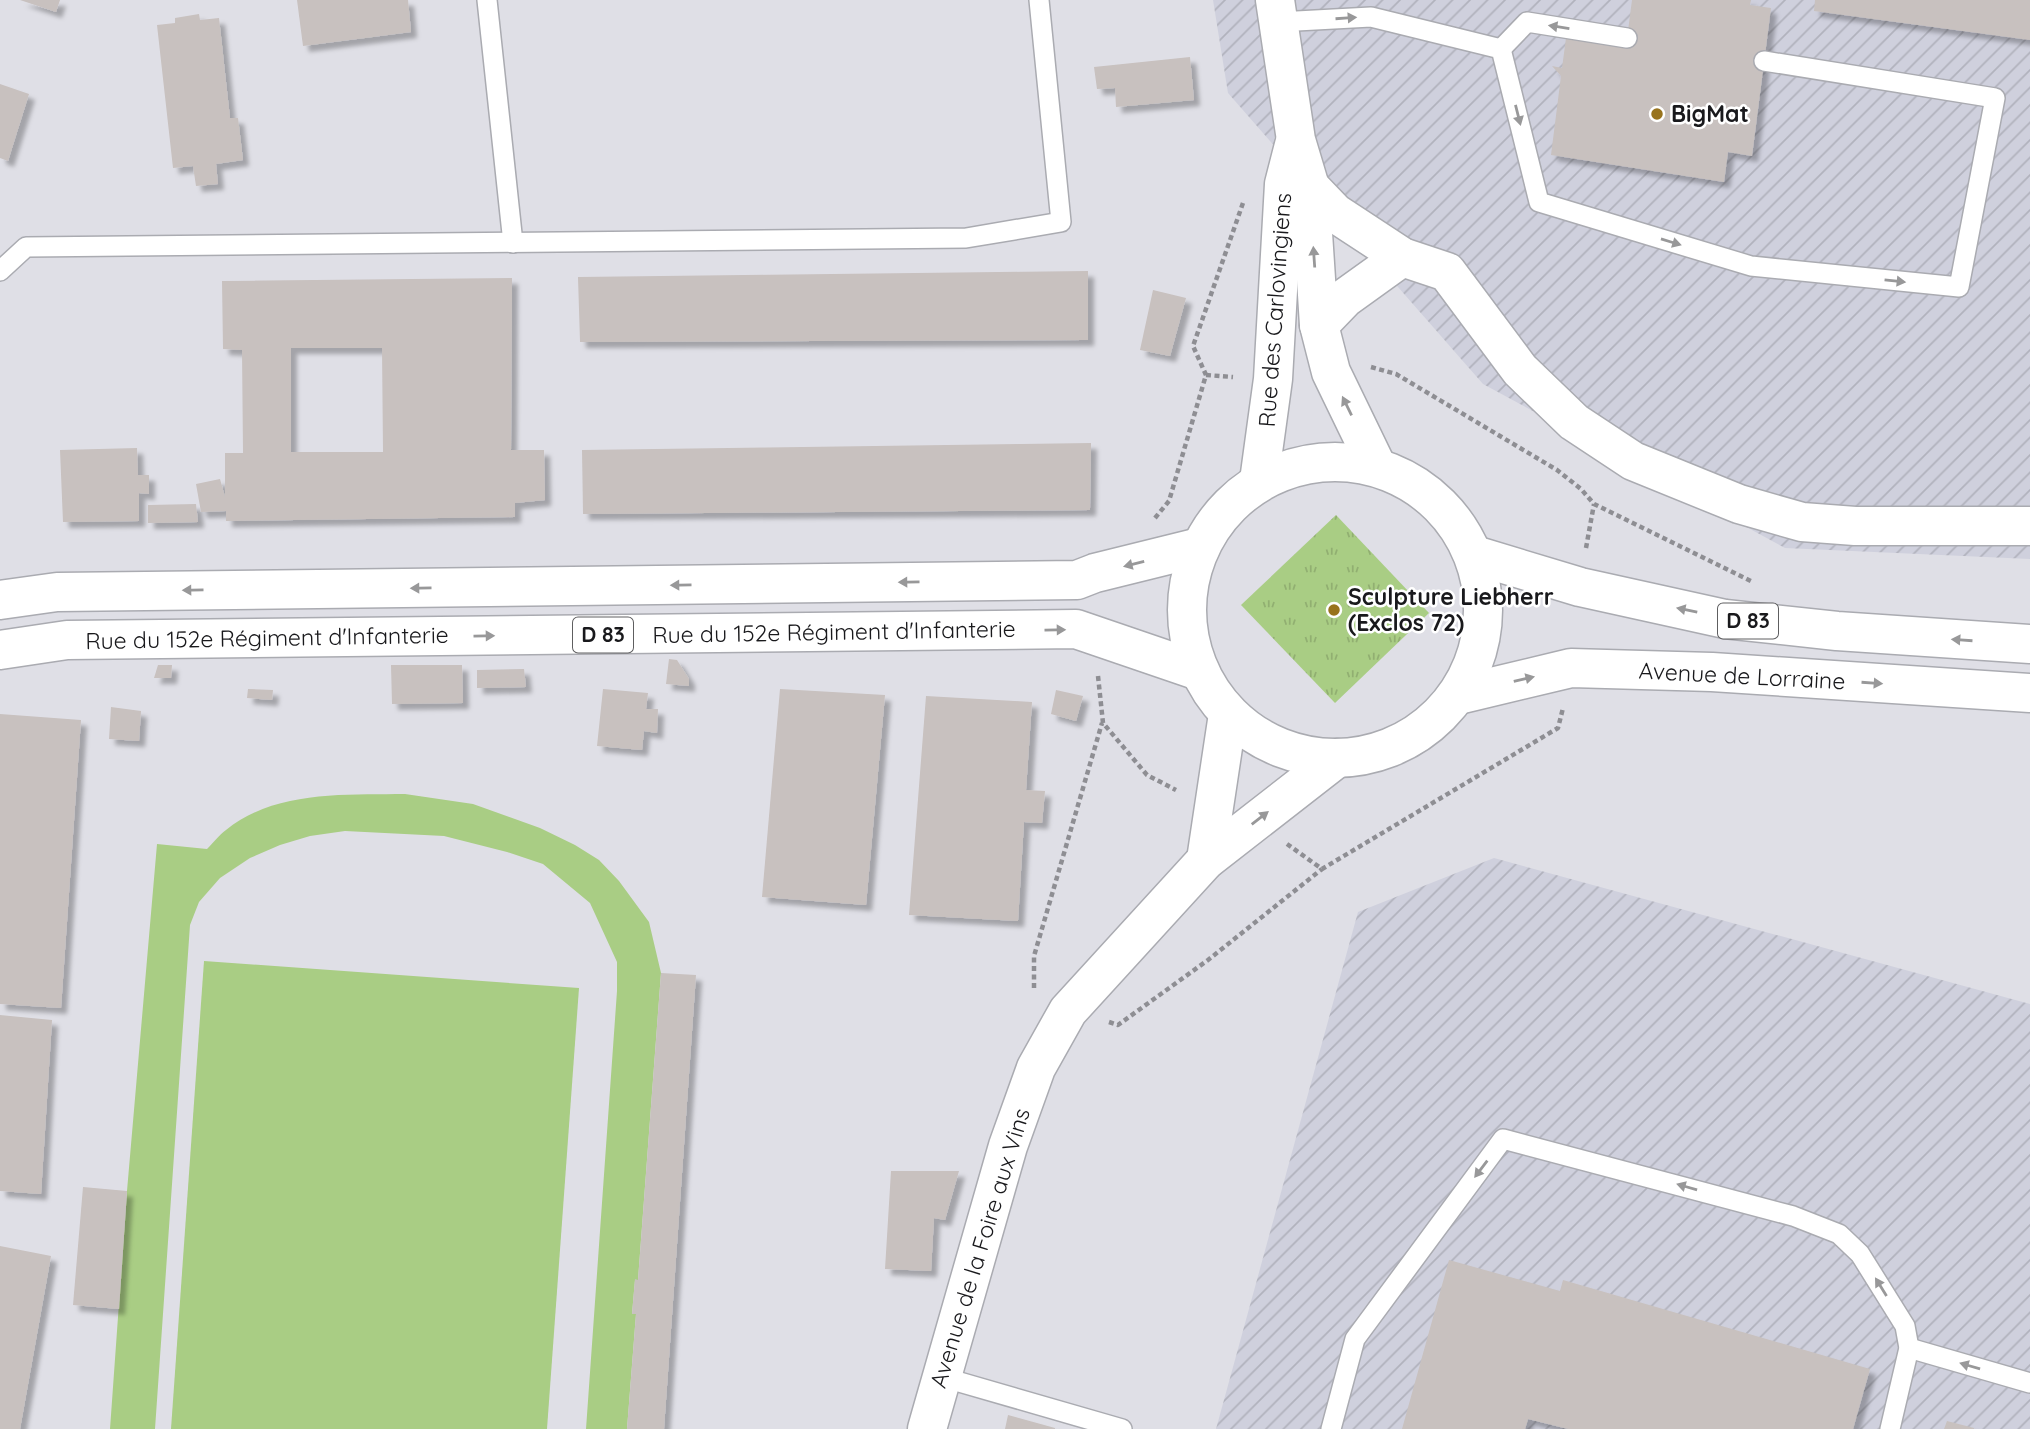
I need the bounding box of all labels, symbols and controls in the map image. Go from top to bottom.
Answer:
one-way arrow [1336,12,1358,23]
one-way arrow [1548,21,1570,32]
place label: BigMat [1671,99,1749,128]
one-way arrow [1513,104,1524,126]
marker: BigMat [1649,106,1665,122]
street label: Rue des Carlovingiens [1252,192,1297,428]
one-way arrow [1661,237,1682,247]
one-way arrow [1309,246,1320,268]
one-way arrow [1884,275,1906,286]
one-way arrow [1342,396,1353,416]
one-way arrow [1122,559,1144,570]
one-way arrow [897,576,919,588]
one-way arrow [670,579,692,591]
one-way arrow [410,582,432,594]
place label: Sculpture Liebherr (Exclos 72) [1348,582,1554,637]
one-way arrow [182,584,204,596]
marker: Sculpture Liebherr (Exclos 72) [1326,602,1342,618]
road number: D 83 [1718,604,1778,638]
one-way arrow [1676,605,1698,616]
street label: Rue du 152e Régiment d'Infanterie [652,614,1016,649]
road number: D 83 [573,618,633,652]
street label: Rue du 152e Régiment d'Infanterie [85,620,449,655]
one-way arrow [1044,624,1066,635]
one-way arrow [473,630,495,642]
one-way arrow [1951,634,1973,645]
street label: Avenue de Lorraine [1638,656,1846,695]
one-way arrow [1513,674,1535,685]
one-way arrow [1862,677,1884,688]
one-way arrow [1250,811,1268,826]
street label: Avenue de la Foire aux Vins [923,1104,1036,1391]
one-way arrow [1474,1160,1488,1178]
one-way arrow [1676,1181,1698,1192]
one-way arrow [1875,1278,1888,1297]
one-way arrow [1959,1360,1980,1370]

